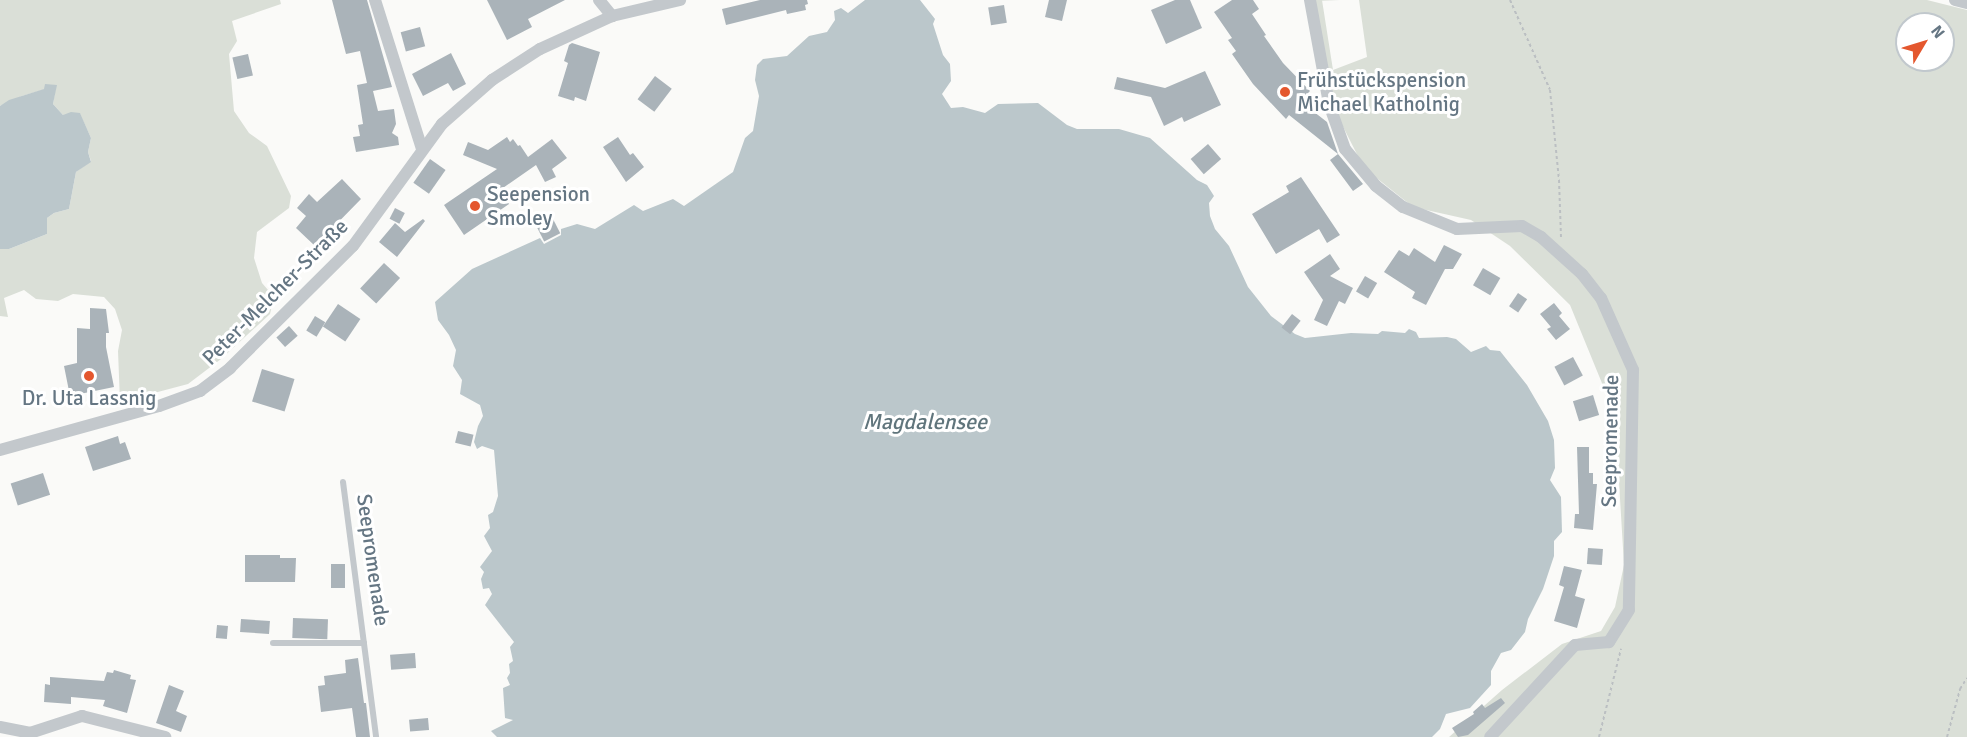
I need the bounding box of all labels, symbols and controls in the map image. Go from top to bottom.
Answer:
north arrow [1895,12,1955,72]
text: N [1926,22,1949,43]
place label: Frühstückspension Michael Katholnig [1297,67,1466,117]
marker: Frühstückspension Michael Katholnig [1278,85,1292,99]
place label: Seepension Smoley [487,181,590,231]
marker: Seepension Smoley [468,199,482,213]
street label: Peter-Melcher-Straße [197,214,353,370]
marker: Dr. Uta Lassnig [82,369,96,383]
street label: Seepromenade [1596,374,1624,508]
place label: Dr. Uta Lassnig [22,385,156,411]
water label: Magdalensee [863,409,987,435]
street label: Seepromenade [351,492,395,628]

